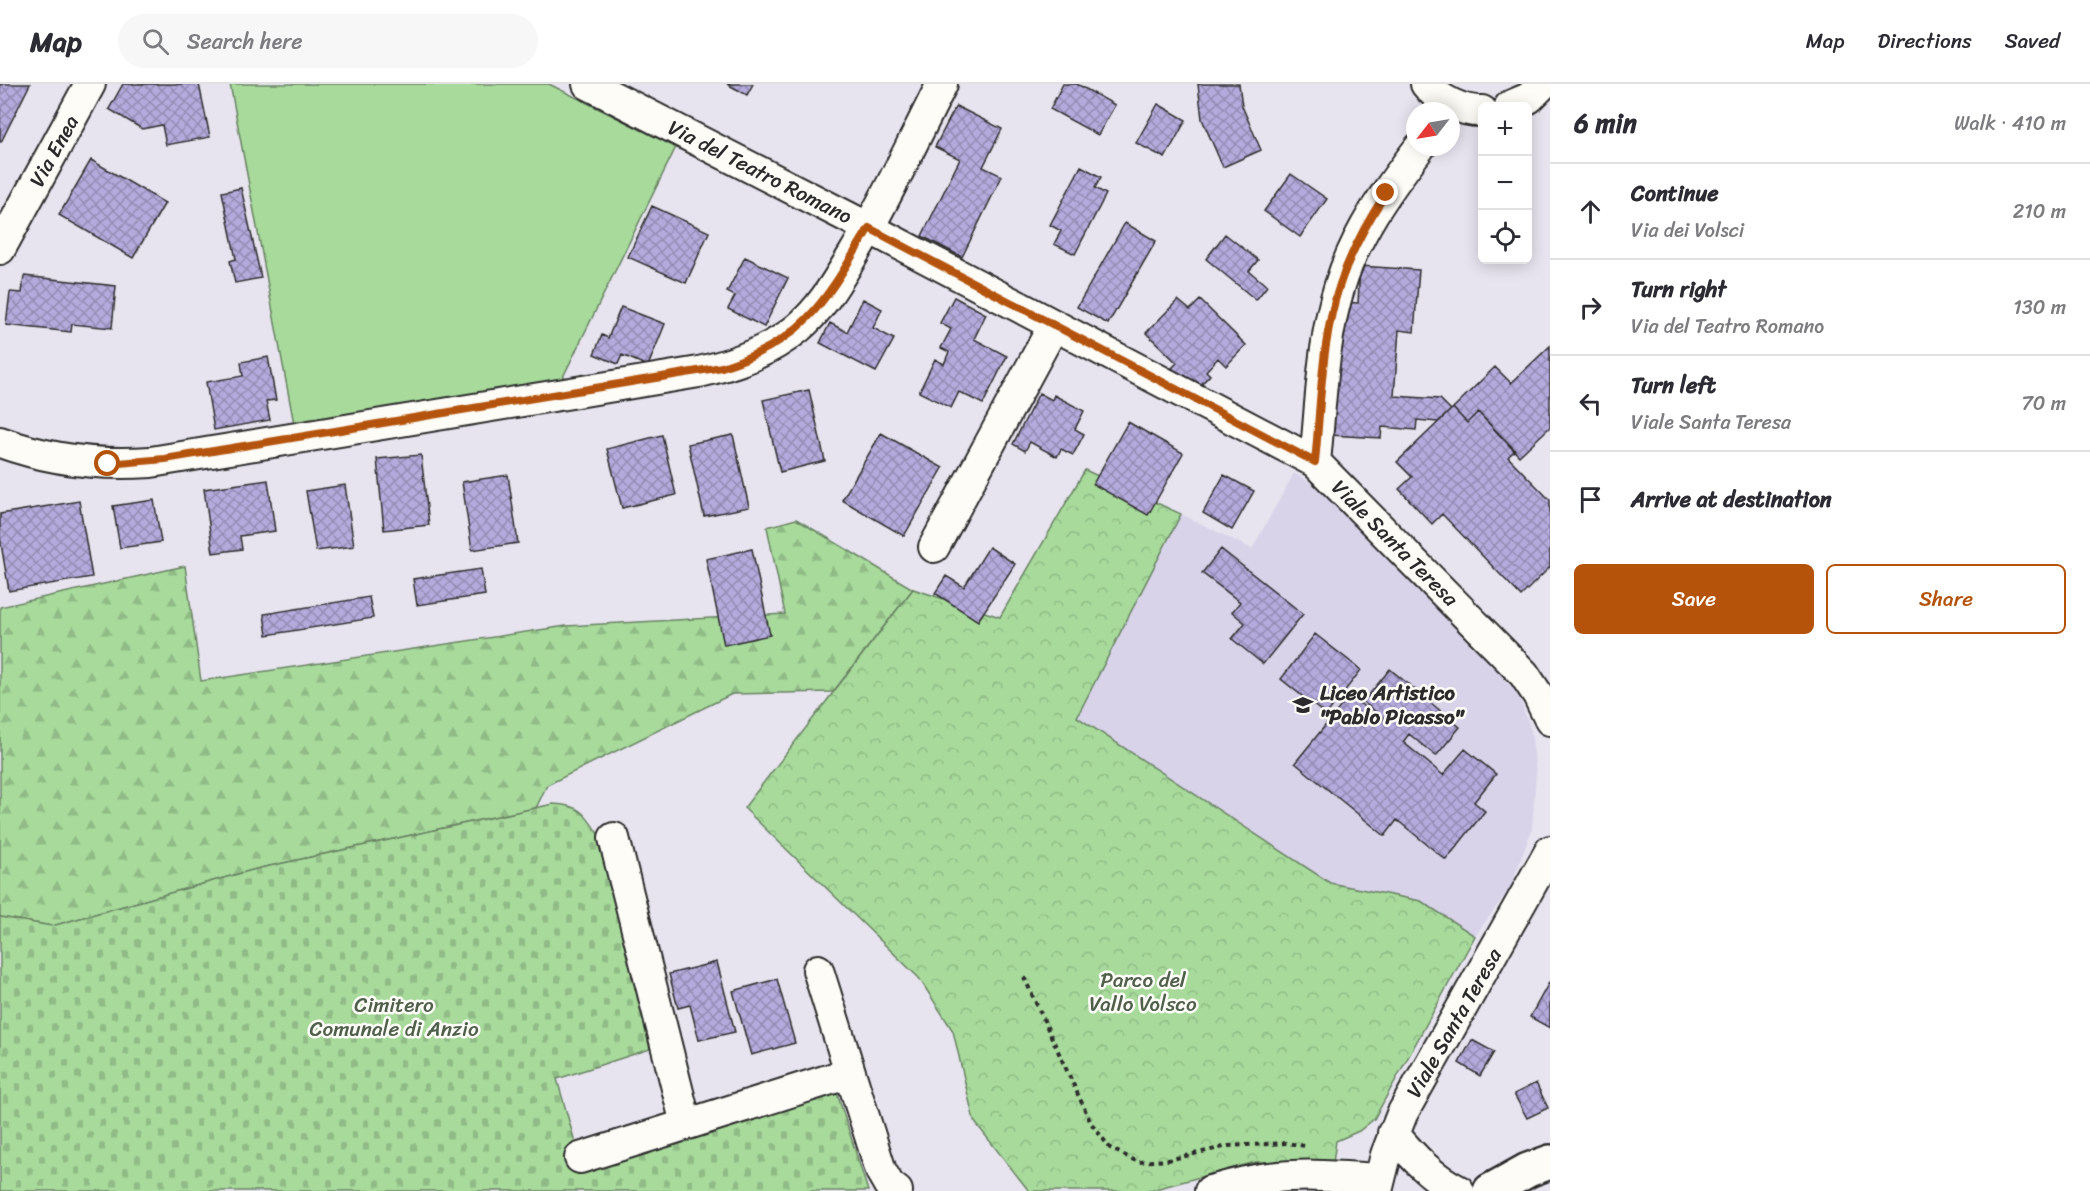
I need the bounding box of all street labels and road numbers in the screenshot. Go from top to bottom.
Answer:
street label: Via Enea [18,107,90,194]
street label: Via del Teatro Romano [661,109,859,235]
street label: Viale Santa Teresa [1322,470,1468,616]
street label: Viale Santa Teresa [1396,940,1513,1105]

